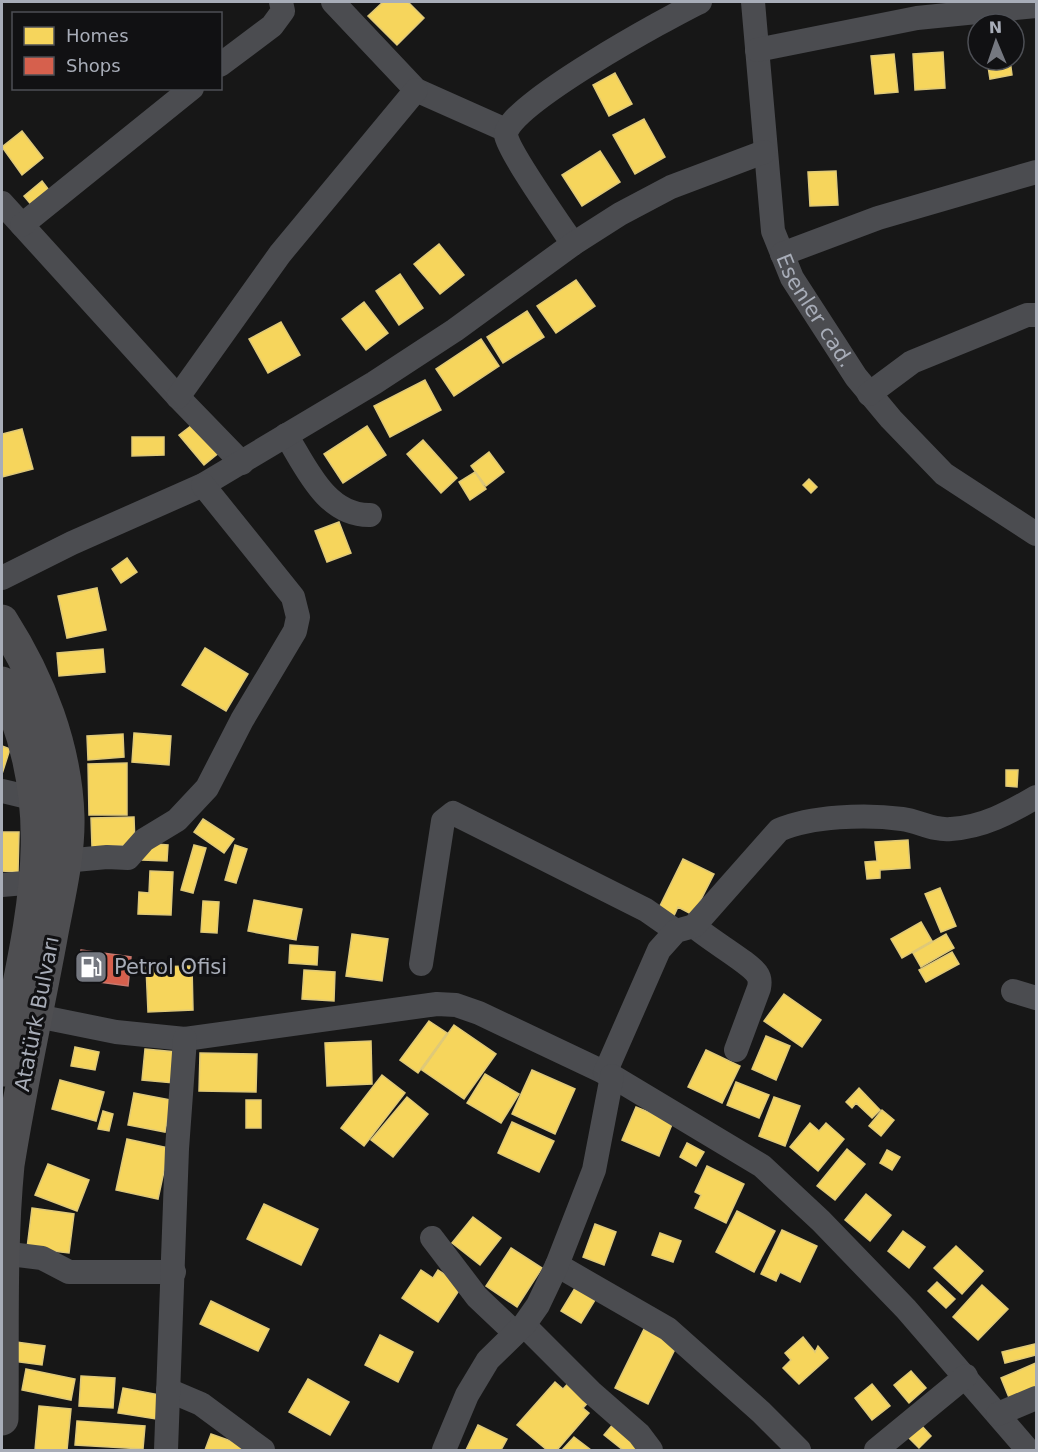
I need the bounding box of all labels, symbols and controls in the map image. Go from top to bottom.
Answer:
legend [12,12,222,90]
north arrow [966,12,1026,72]
text: N [988,18,1003,37]
text: Homes [66,25,129,46]
text: Shops [66,55,121,76]
street label: Esenler cad. [771,250,859,372]
street label: Atatürk Bulvarı [10,934,64,1094]
fuel station icon: Petrol Ofisi [73,949,109,985]
place label: Petrol Ofisi [114,955,227,979]

